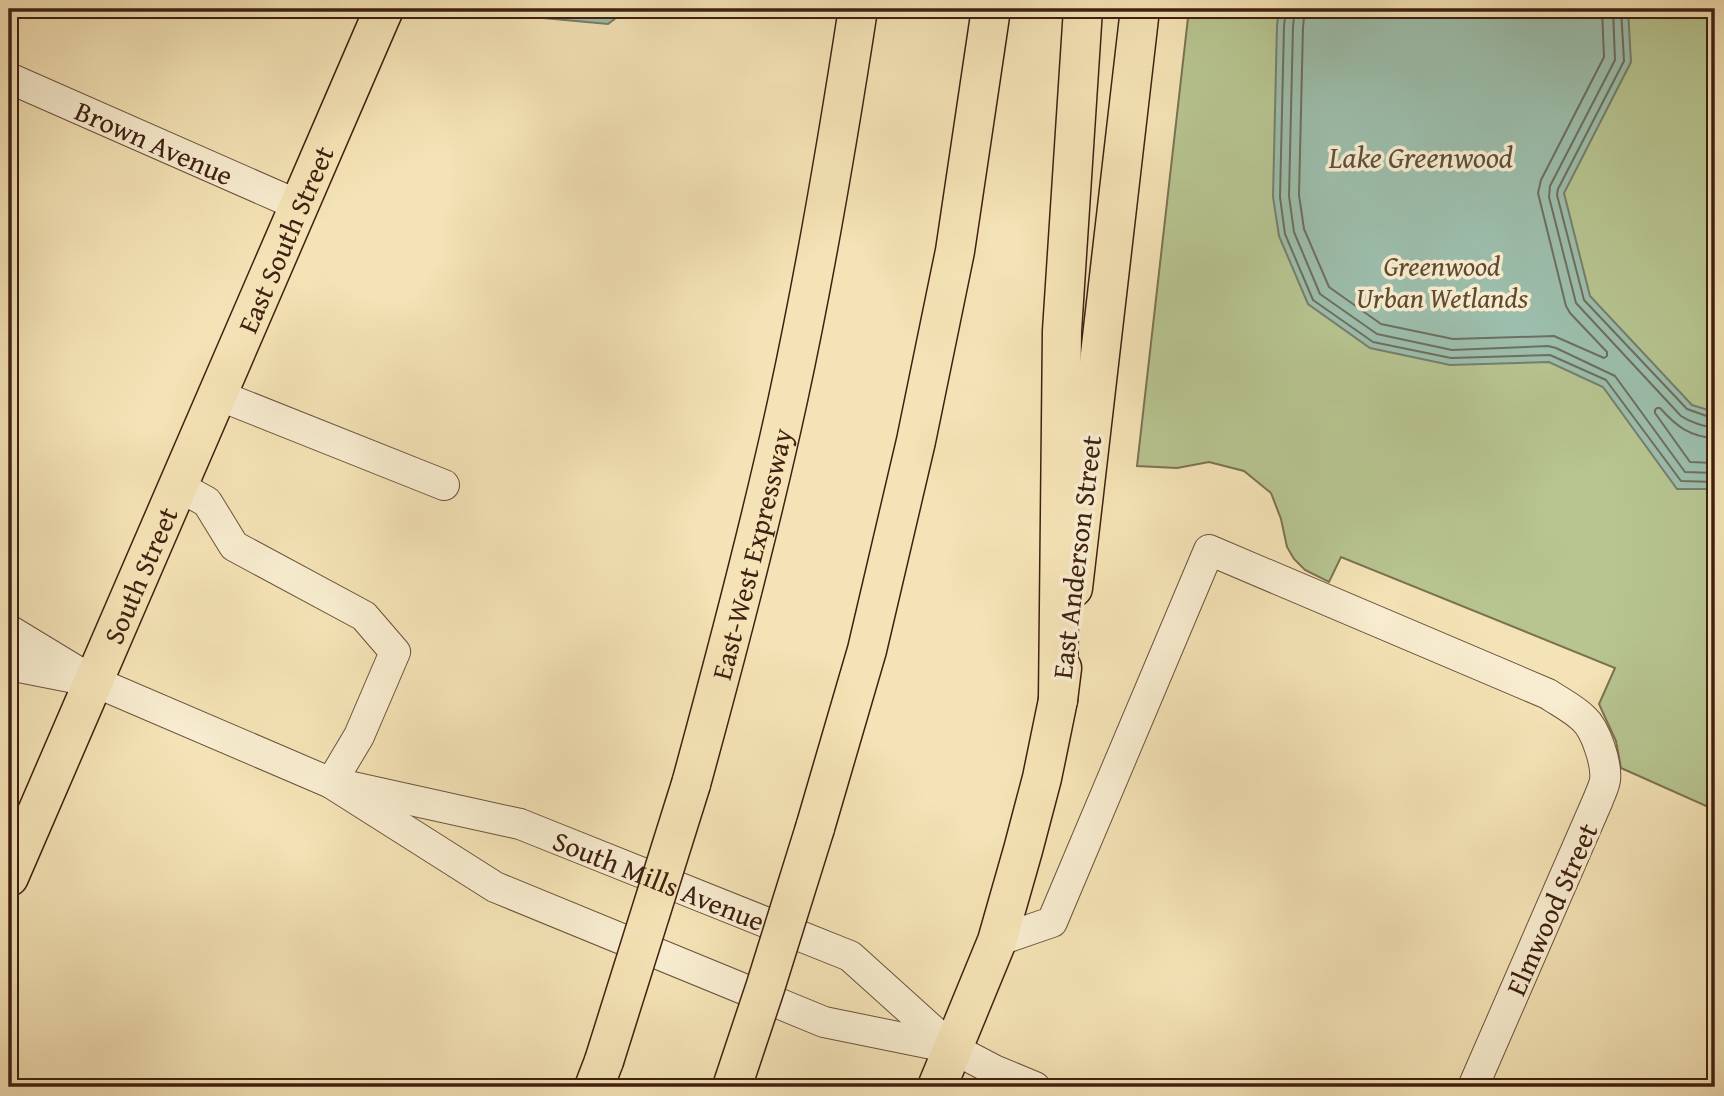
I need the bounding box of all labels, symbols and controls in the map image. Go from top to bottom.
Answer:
street label: Brown Avenue [69,89,240,195]
water label: Lake Greenwood [1328,135,1513,179]
street label: East South Street [226,139,343,339]
park label: Greenwood Urban Wetlands [1356,245,1528,318]
street label: East-West Expressway [700,424,802,684]
street label: East Anderson Street [1041,433,1111,681]
street label: South Street [92,500,187,650]
street label: Elmwood Street [1495,816,1607,1002]
street label: South Mills Avenue [547,819,771,940]

